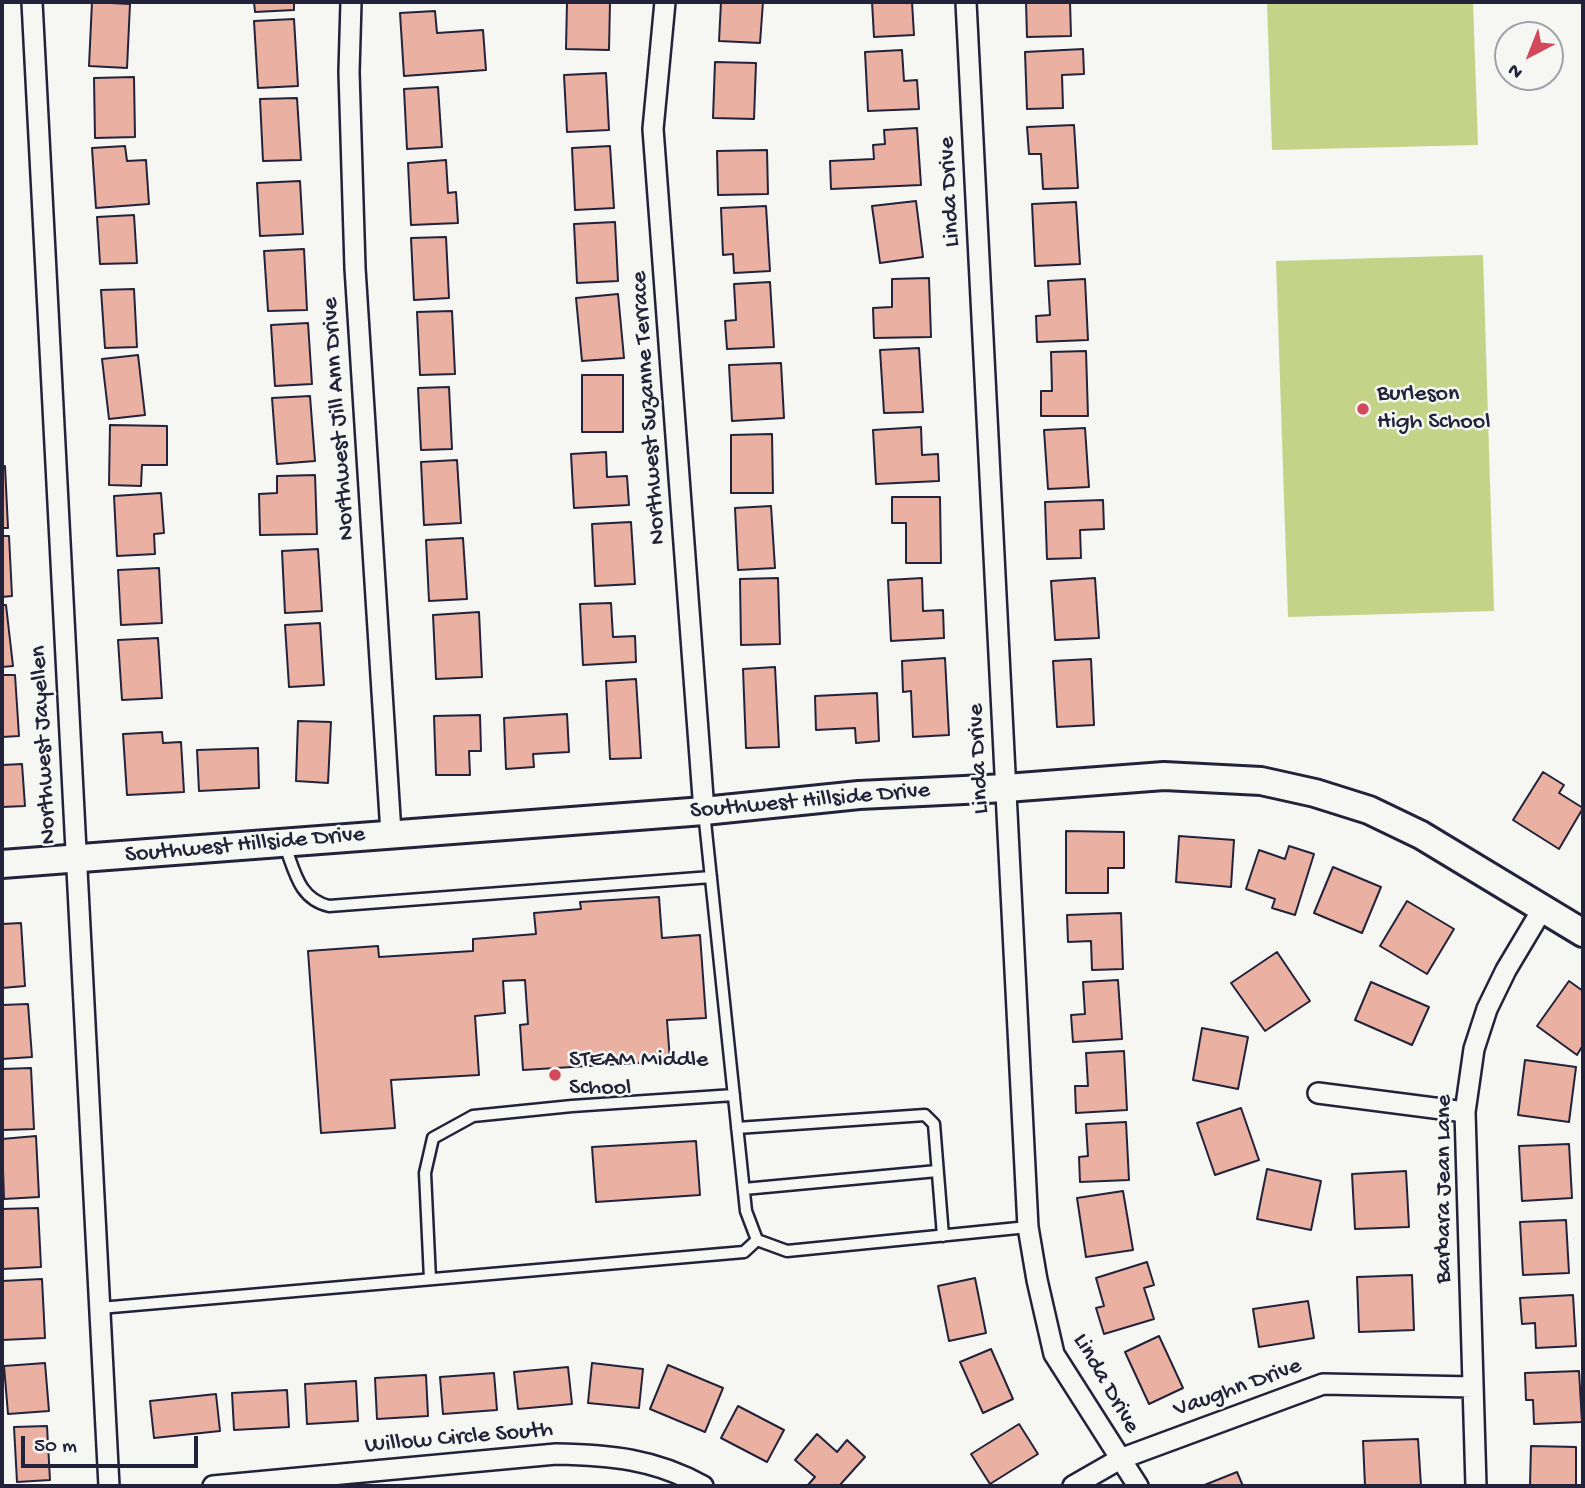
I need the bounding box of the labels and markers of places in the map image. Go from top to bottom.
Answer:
place label: Burleson High School [1377,381,1491,437]
marker: Burleson High School [1355,401,1371,417]
place label: STEAM Middle School [569,1047,708,1103]
marker: STEAM Middle School [547,1067,563,1083]

